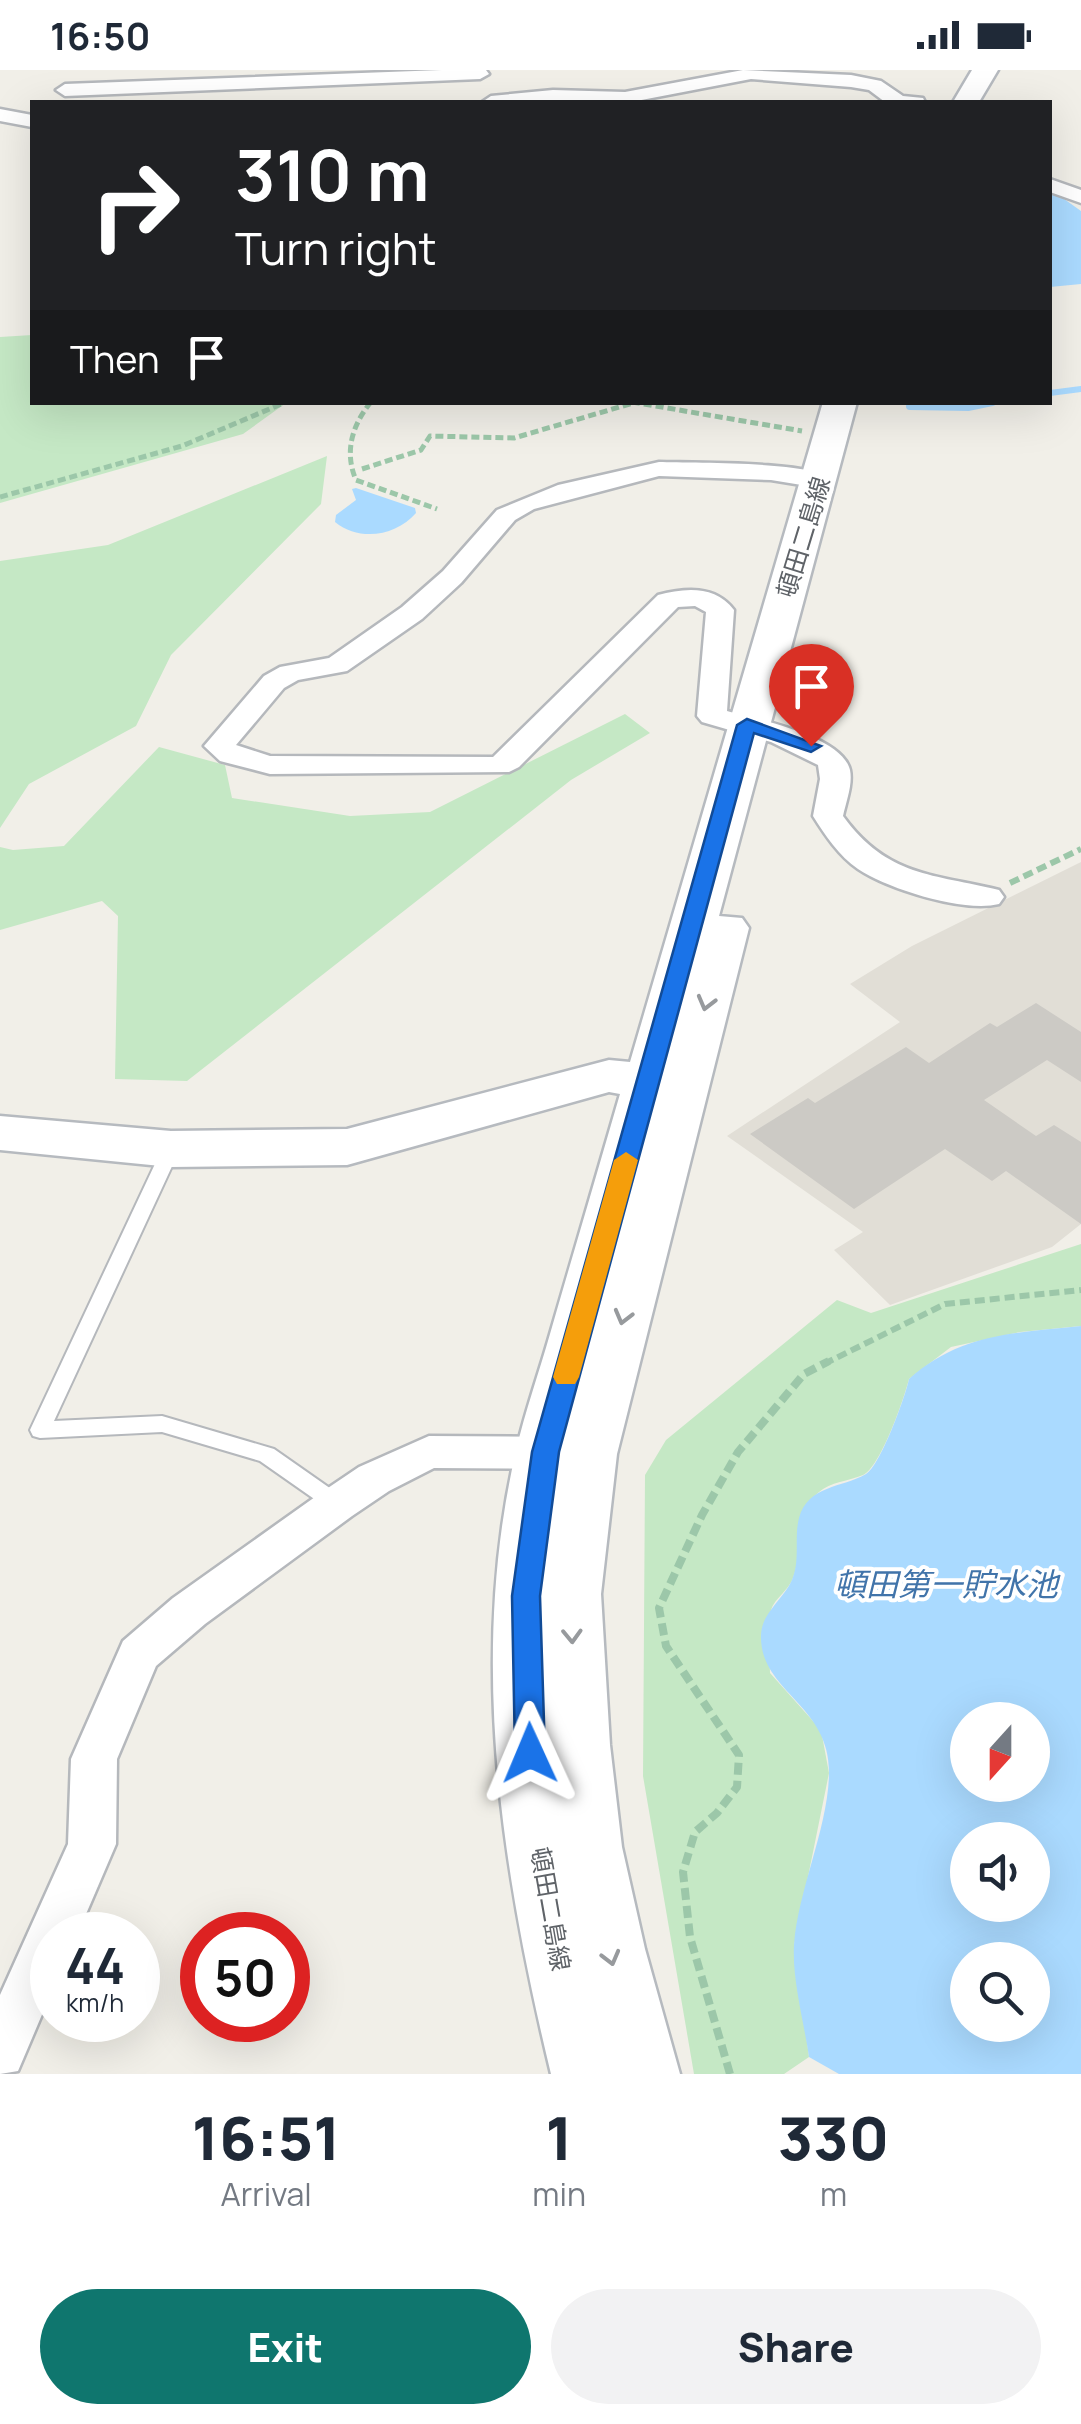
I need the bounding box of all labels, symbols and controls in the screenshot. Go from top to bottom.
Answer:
text: 16:50 [50,9,151,61]
text: 310 m [235,126,429,222]
icon: right [70,140,200,270]
text: Turn right [235,217,436,279]
icon: arrive [179,330,234,385]
text: Then [70,332,159,384]
street label: 頓田二島線 [768,472,838,602]
pin [769,644,854,747]
icon: arrive [784,659,839,714]
one-way arrow [696,994,717,1011]
one-way arrow [613,1308,634,1325]
water label: 頓田第一貯水池 [834,1562,1061,1606]
one-way arrow [561,1629,582,1645]
position arrow [478,1701,582,1805]
north arrow [950,1702,1050,1802]
map controls [950,1702,1050,2042]
button: sound [950,1822,1050,1922]
street label: 頓田二島線 [523,1844,579,1974]
speed limit sign: 50 [180,1912,310,2042]
text: 44 [65,1931,125,1999]
button: search [950,1942,1050,2042]
one-way arrow [600,1949,621,1966]
text: km/h [66,1985,124,2020]
text: 16:51 [192,2096,340,2178]
text: 1 [545,2096,573,2178]
text: 330 [778,2096,889,2178]
text: Arrival [220,2172,312,2216]
text: min [532,2172,586,2216]
text: m [820,2172,847,2216]
button: Exit [40,2289,531,2404]
button: Share [551,2289,1041,2404]

